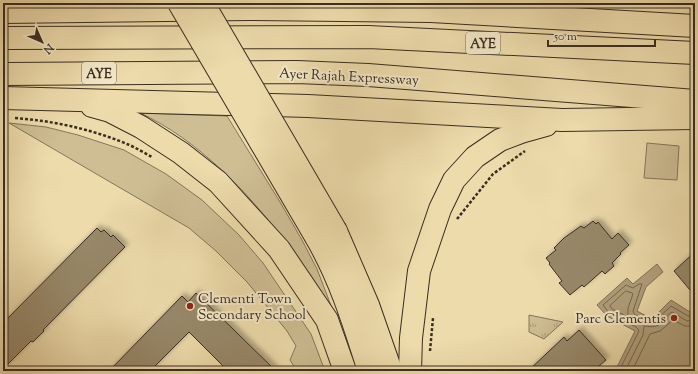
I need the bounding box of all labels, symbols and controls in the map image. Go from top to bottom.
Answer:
north arrow [22,22,62,62]
scale bar [548,22,655,48]
text: 50 m [553,28,577,46]
road number: AYE [466,32,500,54]
text: N [39,39,58,57]
road number: AYE [82,62,116,84]
street label: Ayer Rajah Expressway [278,64,419,92]
place label: Clementi Town Secondary School [198,290,306,326]
marker: Clementi Town Secondary School [185,301,195,311]
place label: Parc Clementis [576,310,666,330]
marker: Parc Clementis [669,313,679,323]

